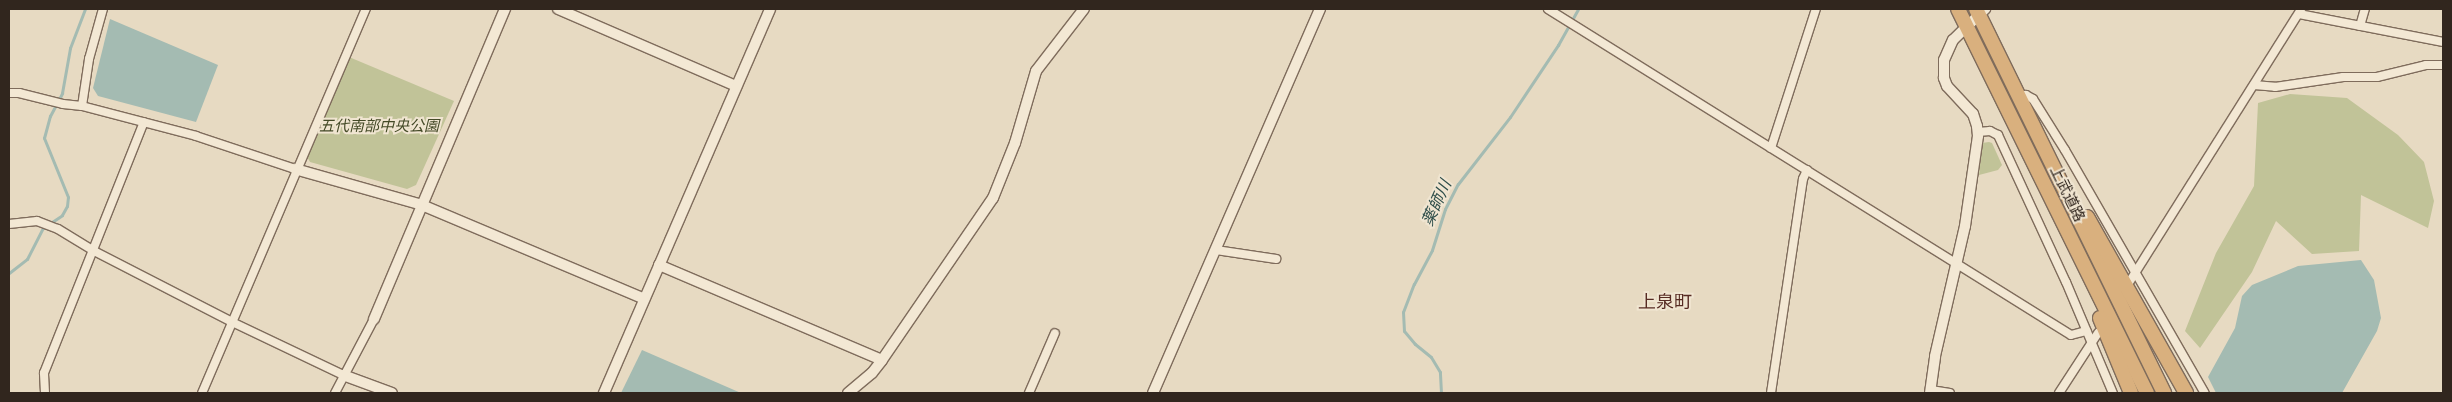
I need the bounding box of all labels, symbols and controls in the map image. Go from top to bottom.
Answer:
park label: 五代南部中央公園 [319,118,439,136]
street label: 上武道路 [2046,163,2088,225]
water label: 薬師川 [1418,177,1456,229]
district label: 上泉町 [1638,291,1692,313]

